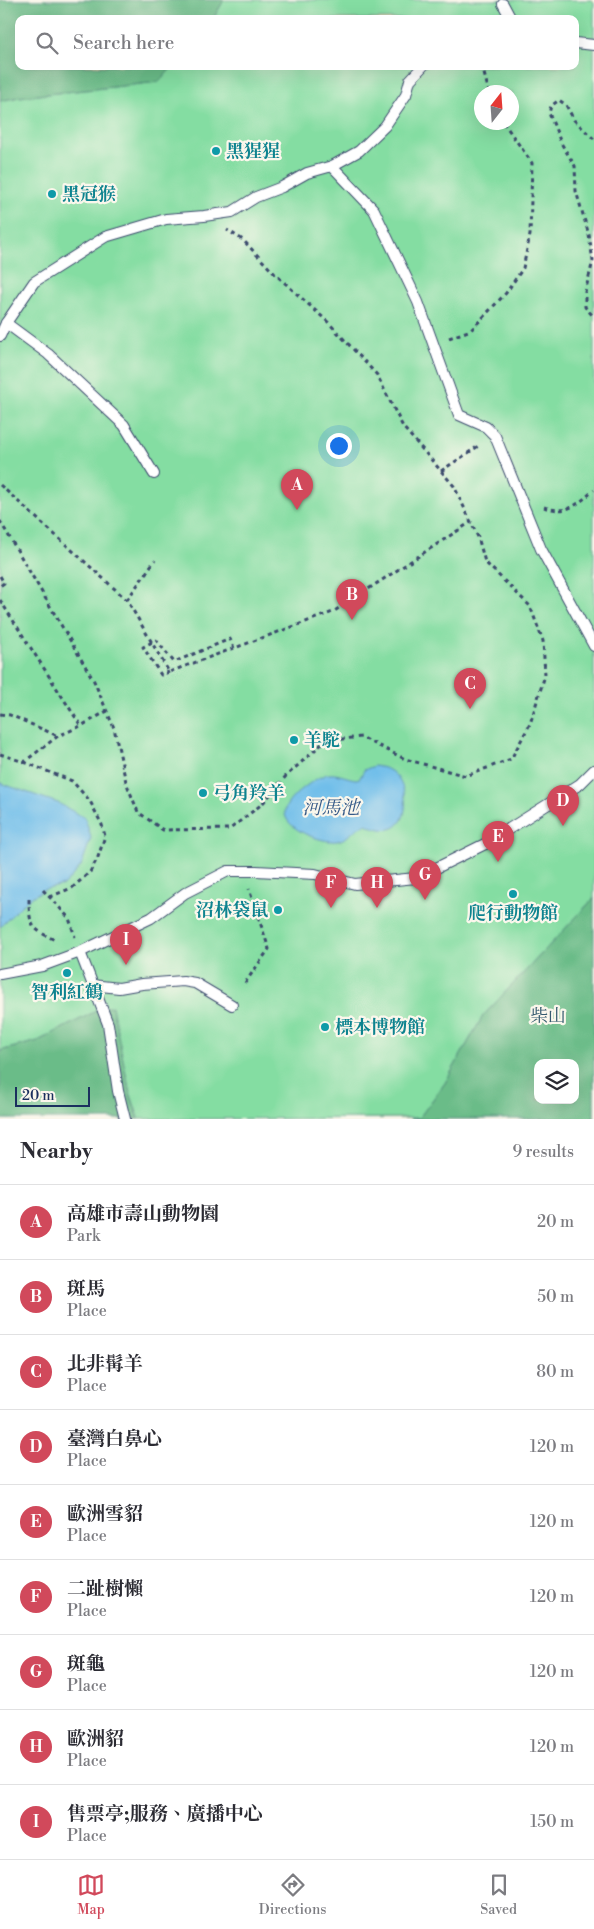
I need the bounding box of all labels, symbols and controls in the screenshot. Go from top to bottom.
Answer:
search box [15,15,579,70]
icon: search [33,29,61,57]
text: Search here [73,31,174,55]
north arrow [474,85,519,130]
place label: 黑猩猩 [226,140,280,163]
marker: 黑猩猩 [210,145,222,157]
place label: 黑冠猴 [62,183,116,206]
marker: 黑冠猴 [46,188,58,200]
your location [326,433,352,459]
pin: A [281,469,313,510]
pin: B [336,579,368,620]
pin: C [454,668,486,709]
place label: 羊駝 [304,729,340,752]
marker: 羊駝 [288,734,300,746]
place label: 弓角羚羊 [213,782,285,805]
pin: D [547,785,579,826]
marker: 弓角羚羊 [197,787,209,799]
water label: 河馬池 [302,796,361,820]
pin: E [482,821,514,862]
pin: G [409,859,441,900]
pin: F [315,867,347,908]
pin: H [361,867,393,908]
marker: 爬行動物館 [507,888,519,900]
place label: 沼林袋鼠 [196,899,268,922]
place label: 爬行動物館 [468,902,558,925]
marker: 沼林袋鼠 [272,904,284,916]
pin: I [110,924,142,965]
marker: 智利紅鶴 [61,967,73,979]
place label: 智利紅鶴 [31,981,103,1004]
park label: 柴山 [530,1005,566,1028]
place label: 標本博物館 [335,1016,425,1039]
marker: 標本博物館 [319,1021,331,1033]
map controls [534,1059,579,1104]
button: layers [534,1059,579,1104]
scale bar [15,1084,90,1107]
text: 20 m [22,1087,54,1105]
text: Nearby [20,1139,93,1165]
text: 9 results [513,1142,574,1162]
text: 高雄市壽山動物園 [67,1202,219,1226]
text: A [30,1212,42,1232]
text: 20 m [537,1212,574,1232]
text: Park [67,1226,100,1246]
text: 斑馬 [67,1277,105,1301]
text: B [30,1287,42,1307]
text: 50 m [537,1287,574,1307]
text: Place [67,1301,107,1321]
text: 北非髯羊 [67,1352,143,1376]
text: C [30,1362,42,1382]
text: 80 m [536,1362,574,1382]
text: Place [67,1376,107,1396]
text: 臺灣白鼻心 [67,1427,162,1451]
text: D [30,1437,42,1457]
text: 120 m [530,1437,574,1457]
text: Place [67,1451,107,1471]
text: 歐洲雪貂 [67,1502,143,1526]
text: E [30,1512,42,1532]
text: 120 m [530,1512,574,1532]
text: Place [67,1526,107,1546]
text: 二趾樹懶 [67,1577,143,1601]
text: F [30,1587,42,1607]
text: 120 m [530,1587,574,1607]
text: Place [67,1601,107,1621]
text: 斑龜 [67,1652,105,1676]
text: G [30,1662,42,1682]
text: 120 m [530,1662,574,1682]
text: Place [67,1676,107,1696]
text: 歐洲貂 [67,1727,124,1751]
text: H [29,1737,43,1757]
text: 120 m [530,1737,574,1757]
text: Place [67,1751,107,1771]
text: 售票亭;服務、廣播中心 [67,1802,263,1826]
text: I [33,1812,39,1832]
text: 150 m [530,1812,574,1832]
text: Place [67,1826,107,1846]
tab: Map [77,1871,105,1919]
tab: Directions [259,1871,326,1919]
tab: Saved [480,1871,517,1919]

